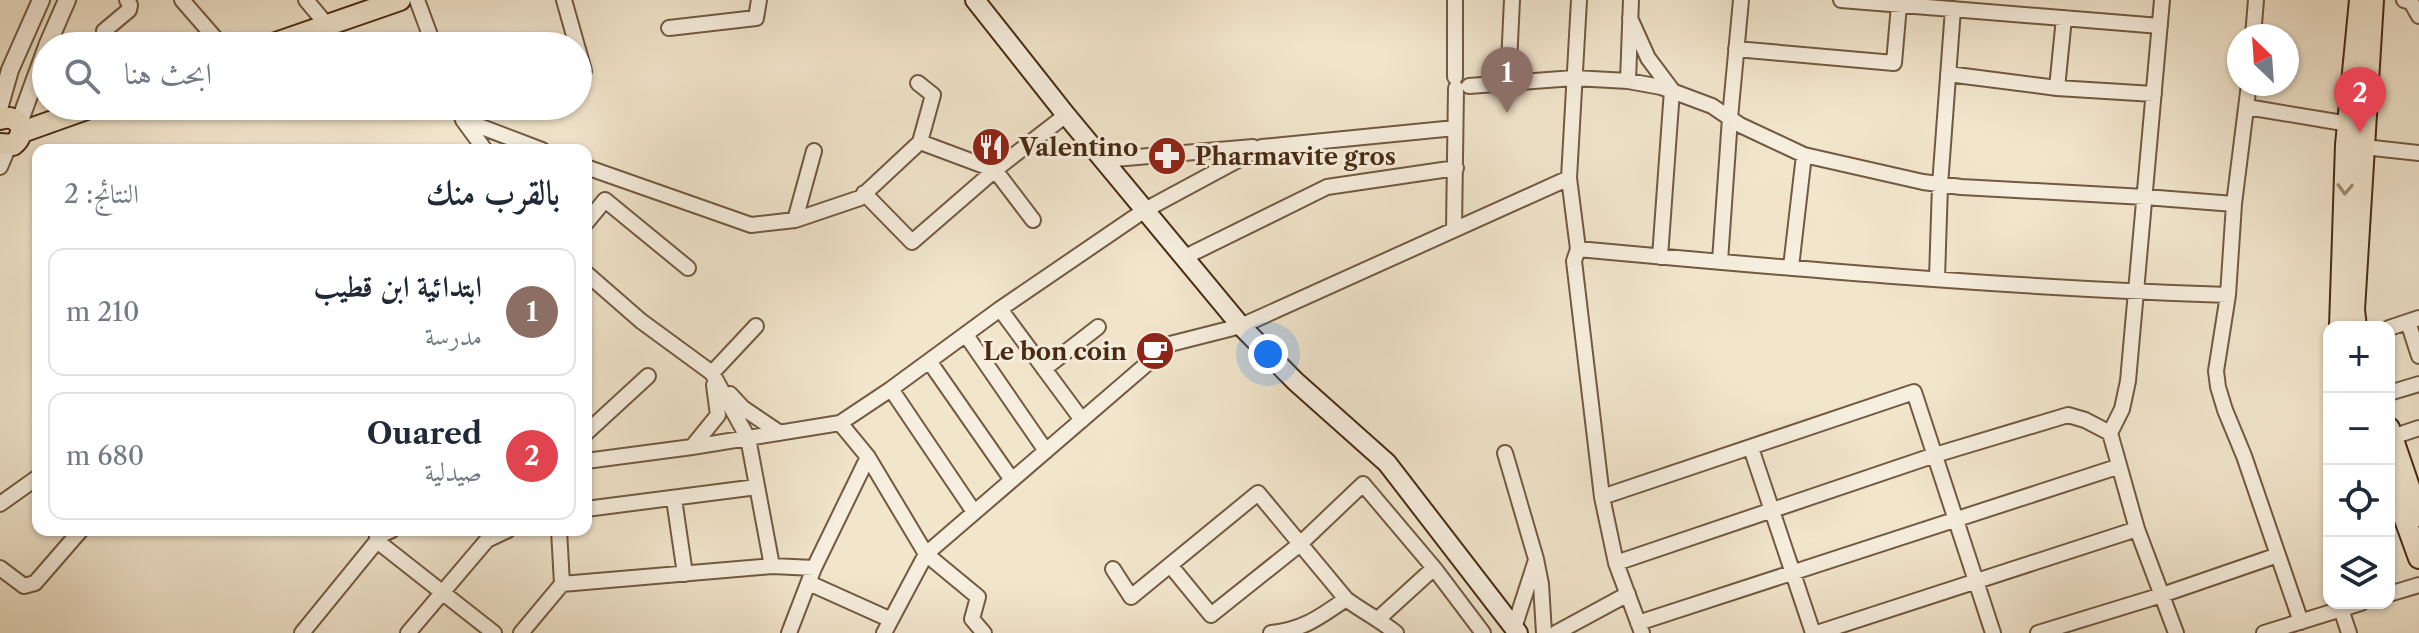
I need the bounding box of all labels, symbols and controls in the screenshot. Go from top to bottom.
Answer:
north arrow [2227,24,2299,96]
search box [32,32,592,120]
pin: 1 [1481,47,1533,113]
icon: search [60,54,104,98]
text: ابحث هنا [124,55,212,92]
pin: 2 [2334,67,2386,133]
restaurant icon: Valentino [970,126,1012,168]
place label: Valentino [1018,133,1138,162]
pharmacy icon: Pharmavite gros [1146,135,1188,177]
place label: Pharmavite gros [1195,142,1396,171]
text: بالقرب منك [426,171,560,213]
text: النتائج: 2 [64,178,139,210]
one-way arrow [2336,183,2353,196]
text: ابتدائية ابن قطيب [314,268,482,305]
text: 210 m [66,296,140,328]
text: 1 [526,296,538,328]
text: مدرسة [425,320,482,352]
map controls [2323,321,2395,609]
button: + [2323,321,2395,393]
cafe icon: Le bon coin [1134,330,1176,372]
your location [1248,334,1288,374]
place label: Le bon coin [983,337,1128,366]
button: − [2323,393,2395,465]
text: Ouared [367,415,482,452]
text: 680 m [66,440,144,472]
text: 2 [524,440,540,472]
text: صيدلية [425,456,482,488]
button: locate [2323,465,2395,537]
button: layers [2323,537,2395,609]

